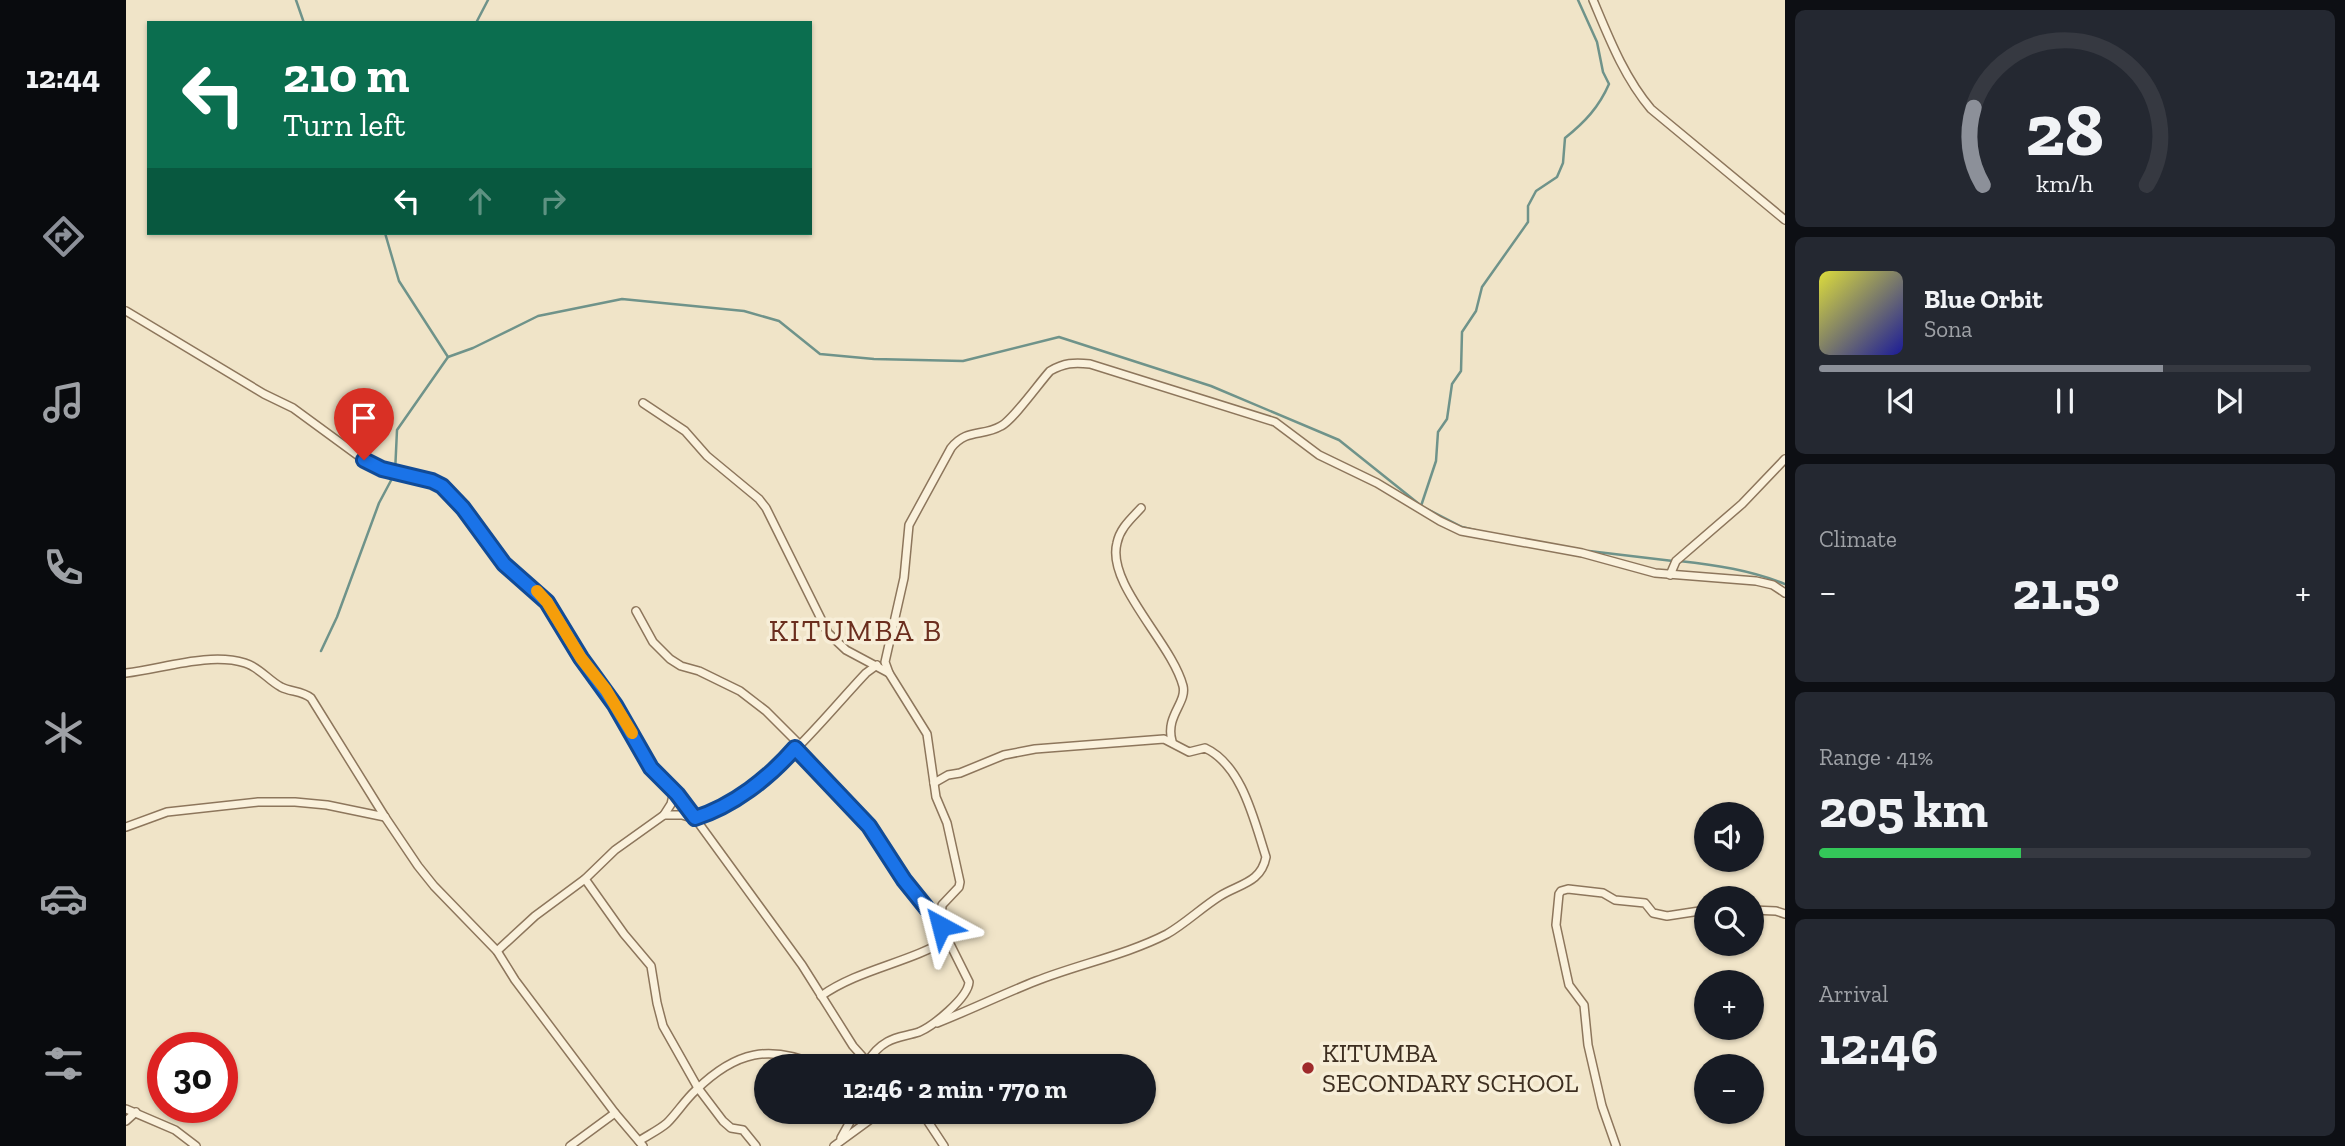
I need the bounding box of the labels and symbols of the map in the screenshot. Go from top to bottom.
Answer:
pin [334,388,394,460]
district label: KITUMBA B [769,613,943,649]
position arrow [904,889,978,963]
speed limit sign: 30 [147,1032,238,1123]
place label: KITUMBA SECONDARY SCHOOL [1322,1037,1578,1099]
marker: KITUMBA SECONDARY SCHOOL [1300,1060,1316,1076]

